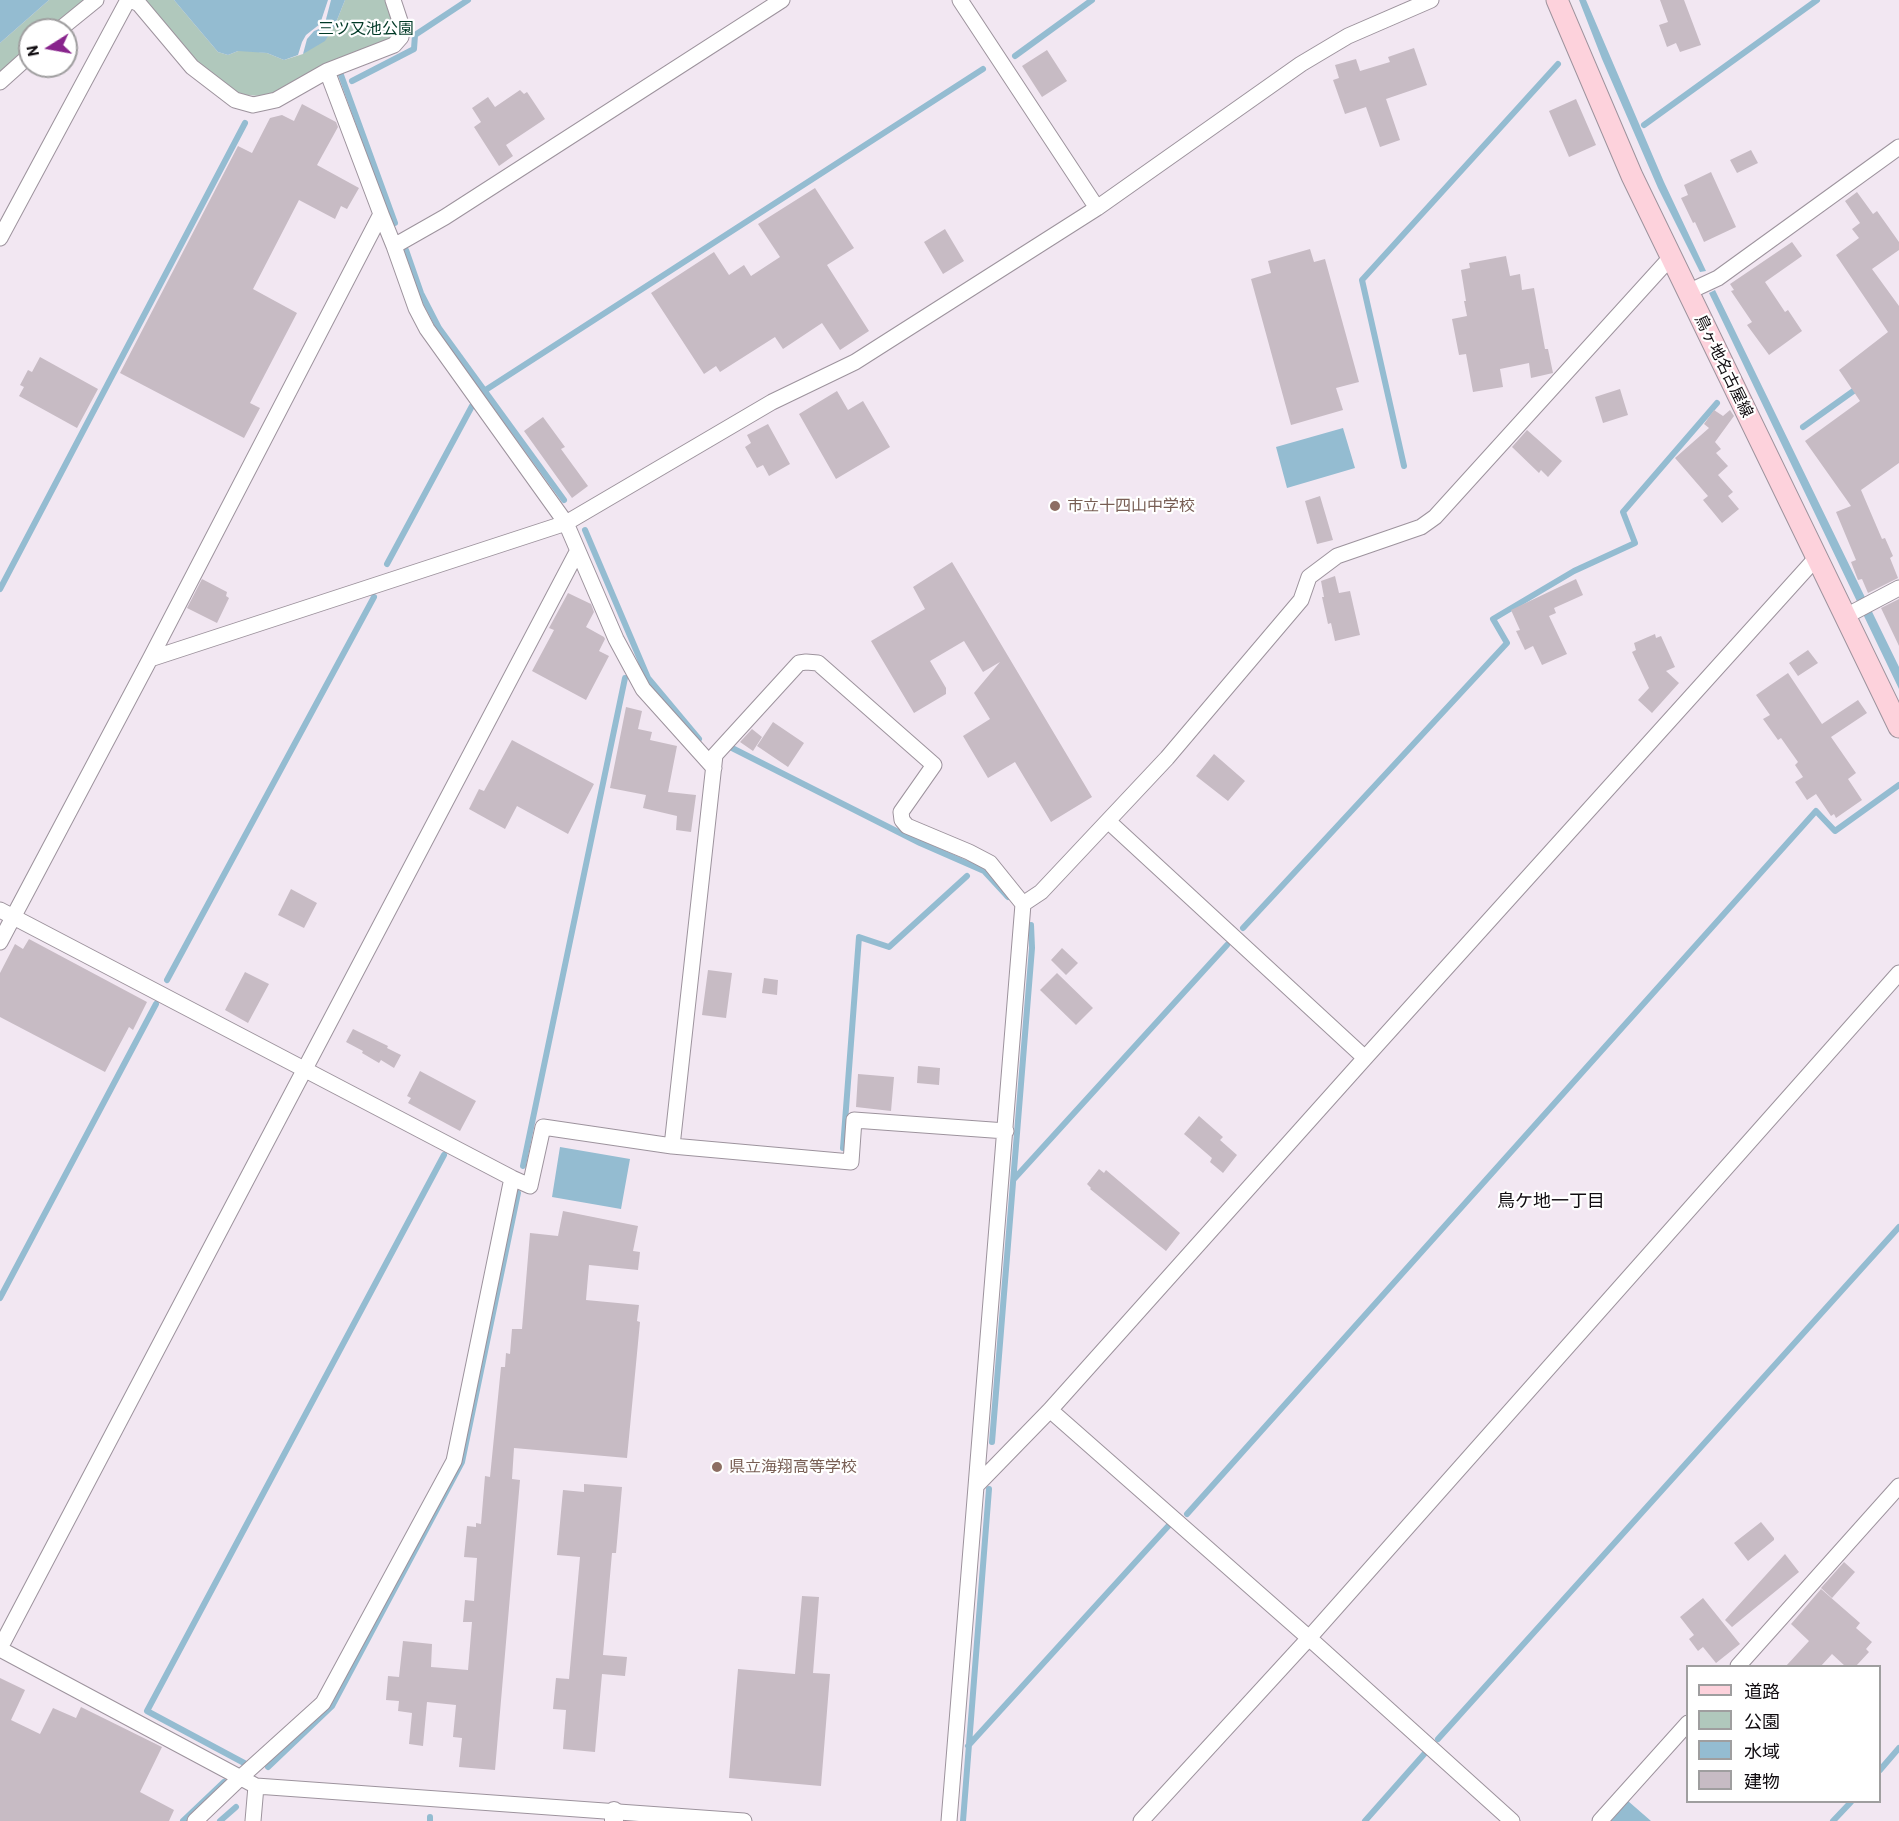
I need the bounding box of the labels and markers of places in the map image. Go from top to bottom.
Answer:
place label: 市立十四山中学校 [1067,496,1195,516]
marker: 市立十四山中学校 [1048,499,1062,513]
place label: 県立海翔高等学校 [729,1457,857,1477]
marker: 県立海翔高等学校 [710,1460,724,1474]

